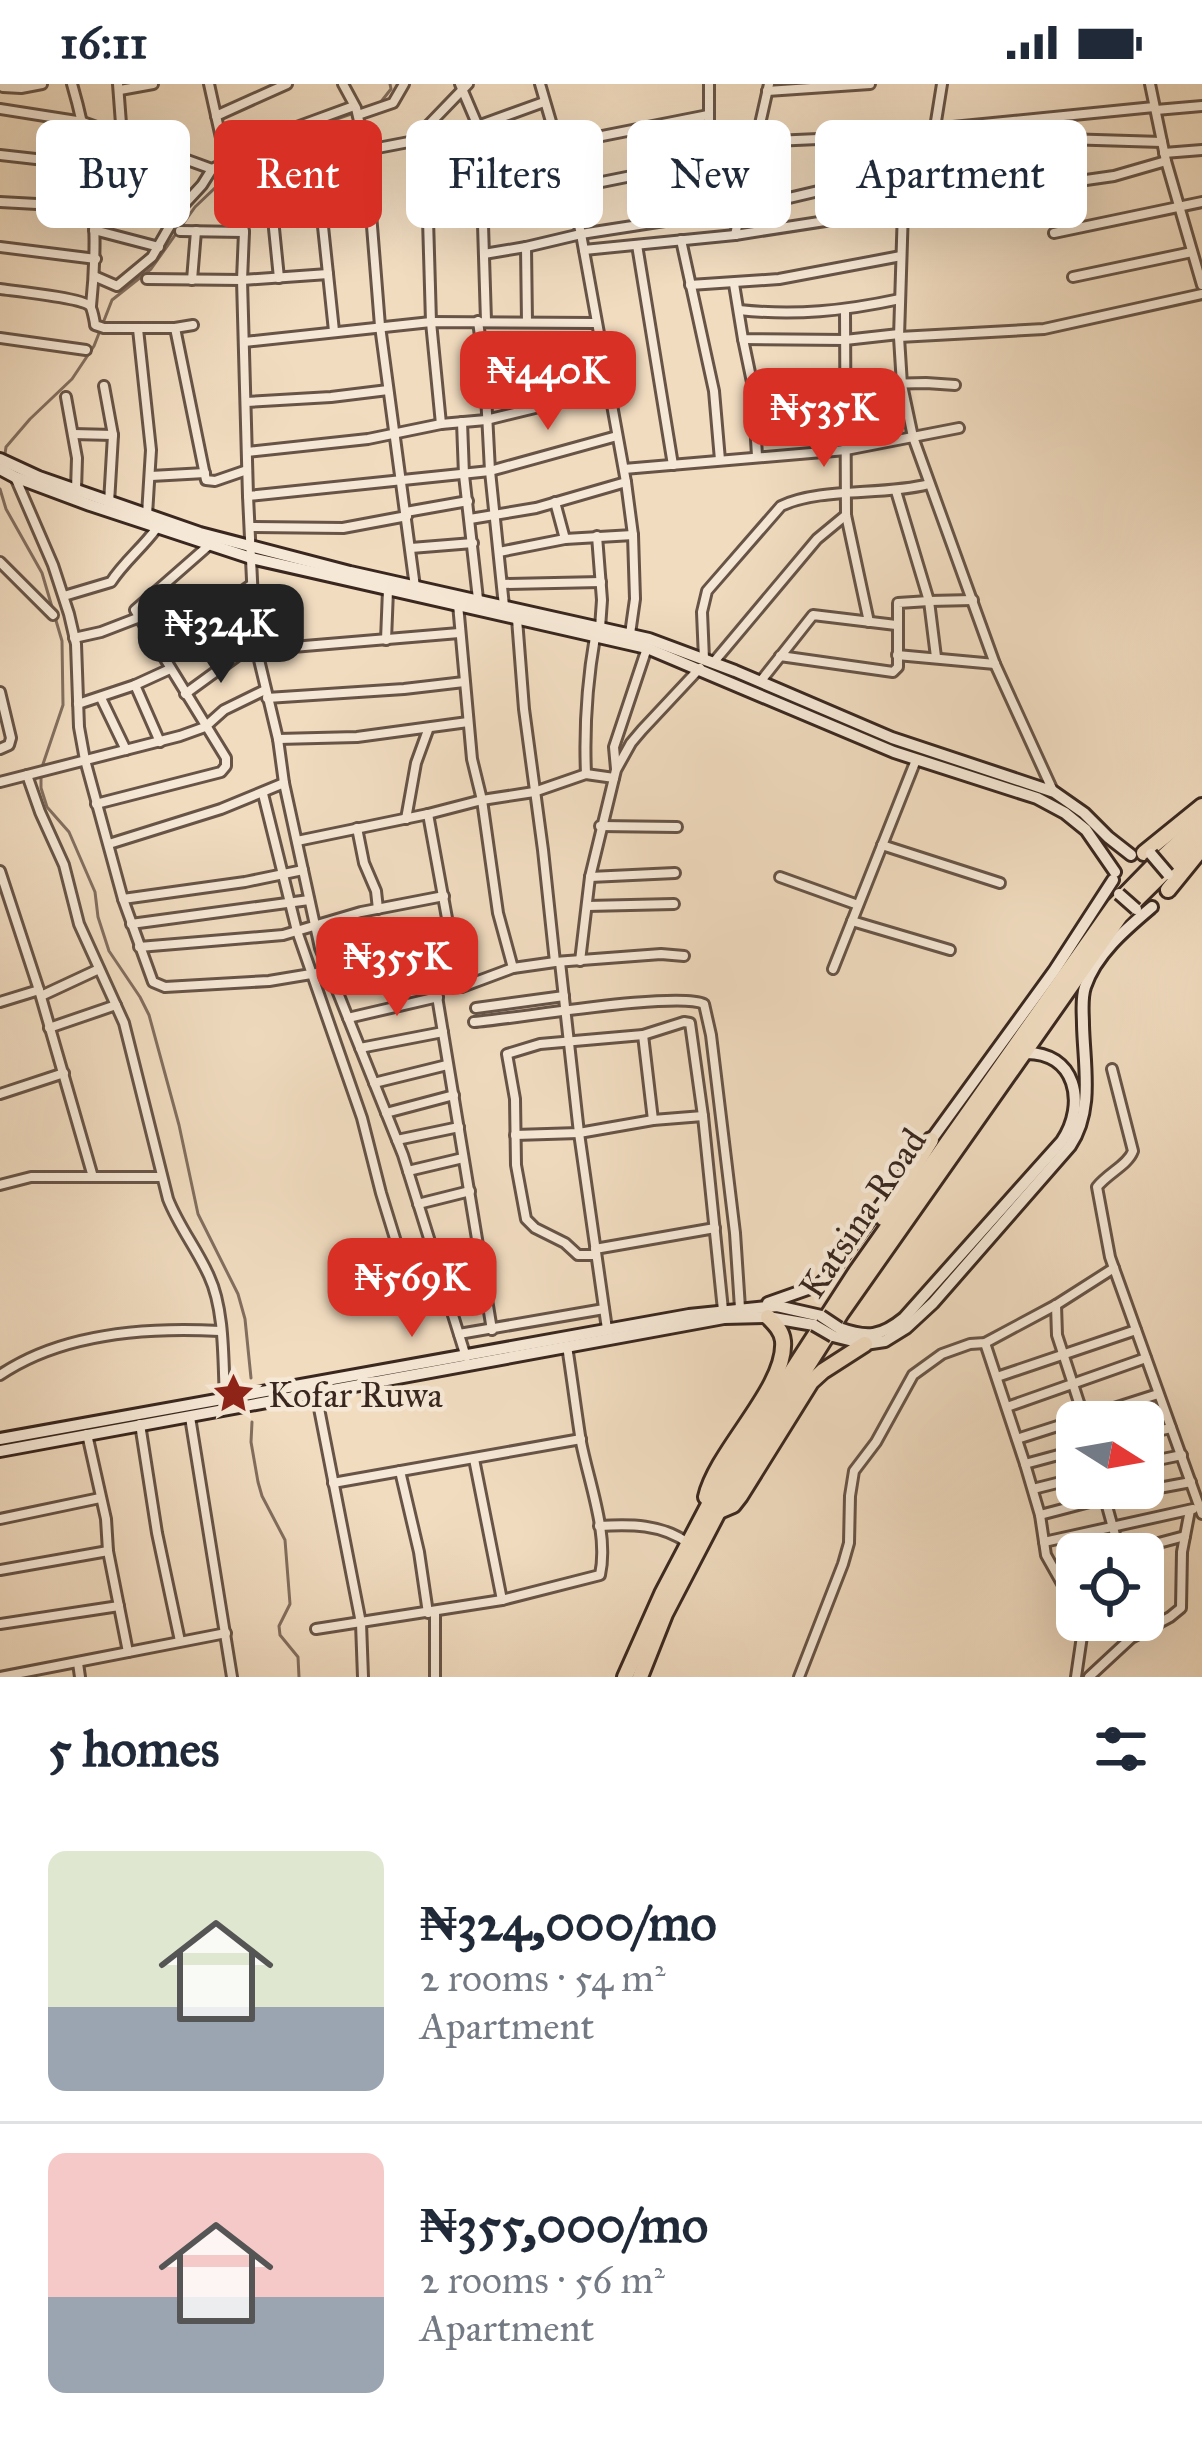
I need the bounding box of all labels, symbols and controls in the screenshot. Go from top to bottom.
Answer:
text: 16:11 [60,15,148,70]
chip: Buy [36,120,190,228]
chip: Rent [214,120,382,228]
chip: Filters [406,120,603,228]
chip: New [627,120,791,228]
chip: Apartment [815,120,1087,228]
pin: ₦440K [464,331,632,433]
text: ₦440K [487,346,609,394]
pin: ₦535K [740,368,908,470]
text: ₦535K [770,383,878,431]
pin: ₦324K [137,584,305,686]
text: ₦324K [165,599,277,647]
pin: ₦355K [313,917,481,1019]
text: ₦355K [343,932,451,980]
street label: Katsina Road [790,1120,936,1307]
pin: ₦569K [328,1238,496,1340]
text: ₦569K [355,1253,469,1301]
place icon: Kofar Ruwa [211,1371,257,1417]
place label: Kofar Ruwa [268,1373,443,1417]
north arrow [1056,1401,1164,1509]
map controls [1056,1401,1164,1641]
button: locate [1056,1533,1164,1641]
icon: filters [1088,1716,1154,1782]
text: 5 homes [48,1718,219,1780]
text: ₦324,000/mo [420,1892,717,1954]
icon: home [144,1899,288,2043]
text: 2 rooms · 54 m² [420,1954,665,2002]
text: Apartment [420,2002,594,2050]
text: ₦355,000/mo [420,2194,708,2256]
icon: home [144,2201,288,2345]
text: 2 rooms · 56 m² [420,2256,665,2304]
text: Apartment [420,2304,594,2352]

